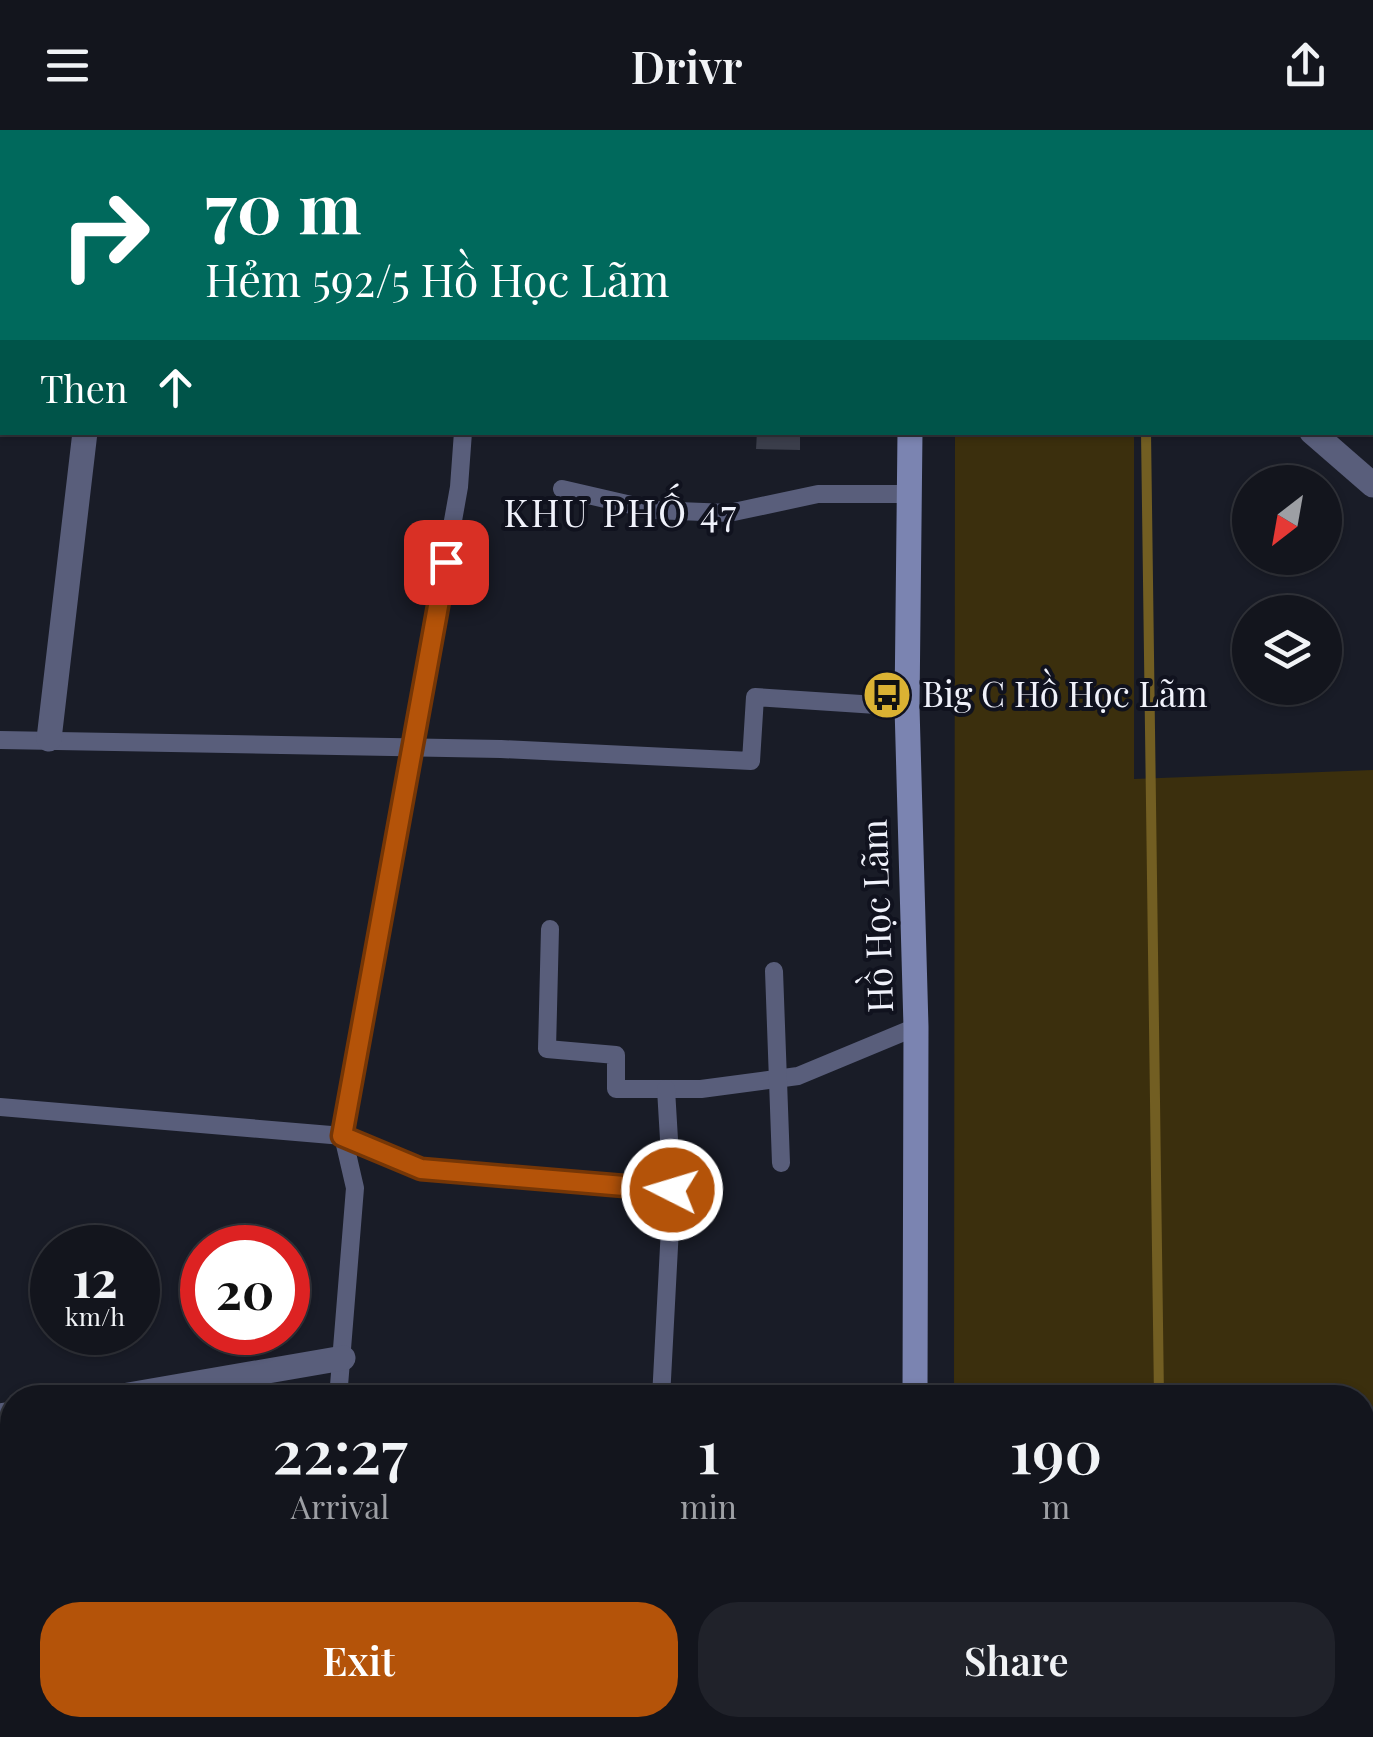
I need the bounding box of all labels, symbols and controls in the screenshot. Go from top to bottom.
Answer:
text: Drivr [631,35,742,95]
icon: menu [40,38,95,93]
icon: share [1278,38,1333,93]
text: 70 m [205,158,362,252]
icon: right [40,170,170,300]
text: Hẻm 592/5 Hồ Học Lãm [205,248,669,308]
icon: ahead [148,360,203,415]
text: Then [40,362,128,413]
north arrow [1232,465,1342,575]
map controls [1232,465,1342,705]
district label: KHU PHỐ 47 [503,483,739,537]
pin [404,520,489,605]
icon: arrive [419,535,474,590]
button: layers [1232,595,1342,705]
place label: Big C Hồ Học Lãm [922,668,1208,716]
bus stop icon: Big C Hồ Học Lãm [861,669,913,721]
street label: Hồ Học Lãm [848,819,902,1014]
position arrow [620,1138,724,1242]
speed limit sign: 20 [180,1225,310,1355]
text: 12 [72,1244,118,1311]
text: km/h [65,1299,125,1332]
text: 22:27 [273,1409,407,1489]
text: 1 [697,1409,720,1489]
text: 190 [1010,1409,1102,1489]
text: Arrival [291,1484,389,1527]
text: min [680,1484,737,1527]
text: m [1042,1484,1070,1527]
button: Exit [40,1602,678,1717]
button: Share [698,1602,1335,1717]

